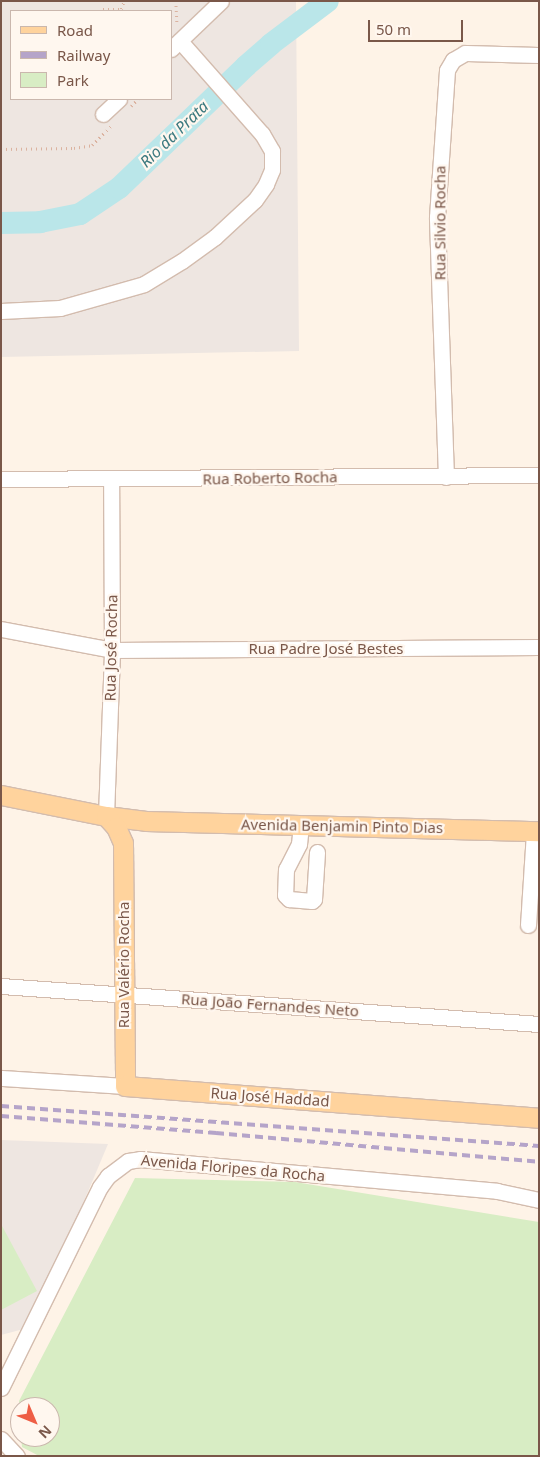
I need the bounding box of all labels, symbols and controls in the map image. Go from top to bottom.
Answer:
legend [10,10,172,100]
scale bar [370,10,465,42]
text: 50 m [376,19,411,39]
text: Road [57,20,93,40]
text: Railway [57,45,110,65]
text: Park [57,70,89,90]
water label: Rio da Prata [136,97,212,171]
street label: Rua Silvio Rocha [431,166,449,280]
street label: Rua Roberto Rocha [202,468,338,488]
street label: Rua José Rocha [101,594,121,702]
street label: Rua Padre José Bestes [248,640,404,658]
street label: Avenida Benjamin Pinto Dias [241,815,443,837]
street label: Rua Valério Rocha [115,902,133,1028]
street label: Rua João Fernandes Neto [181,990,359,1020]
street label: Rua José Haddad [210,1084,330,1110]
street label: Avenida Floripes da Rocha [140,1151,326,1185]
north arrow [10,1397,60,1447]
text: N [35,1422,56,1443]

